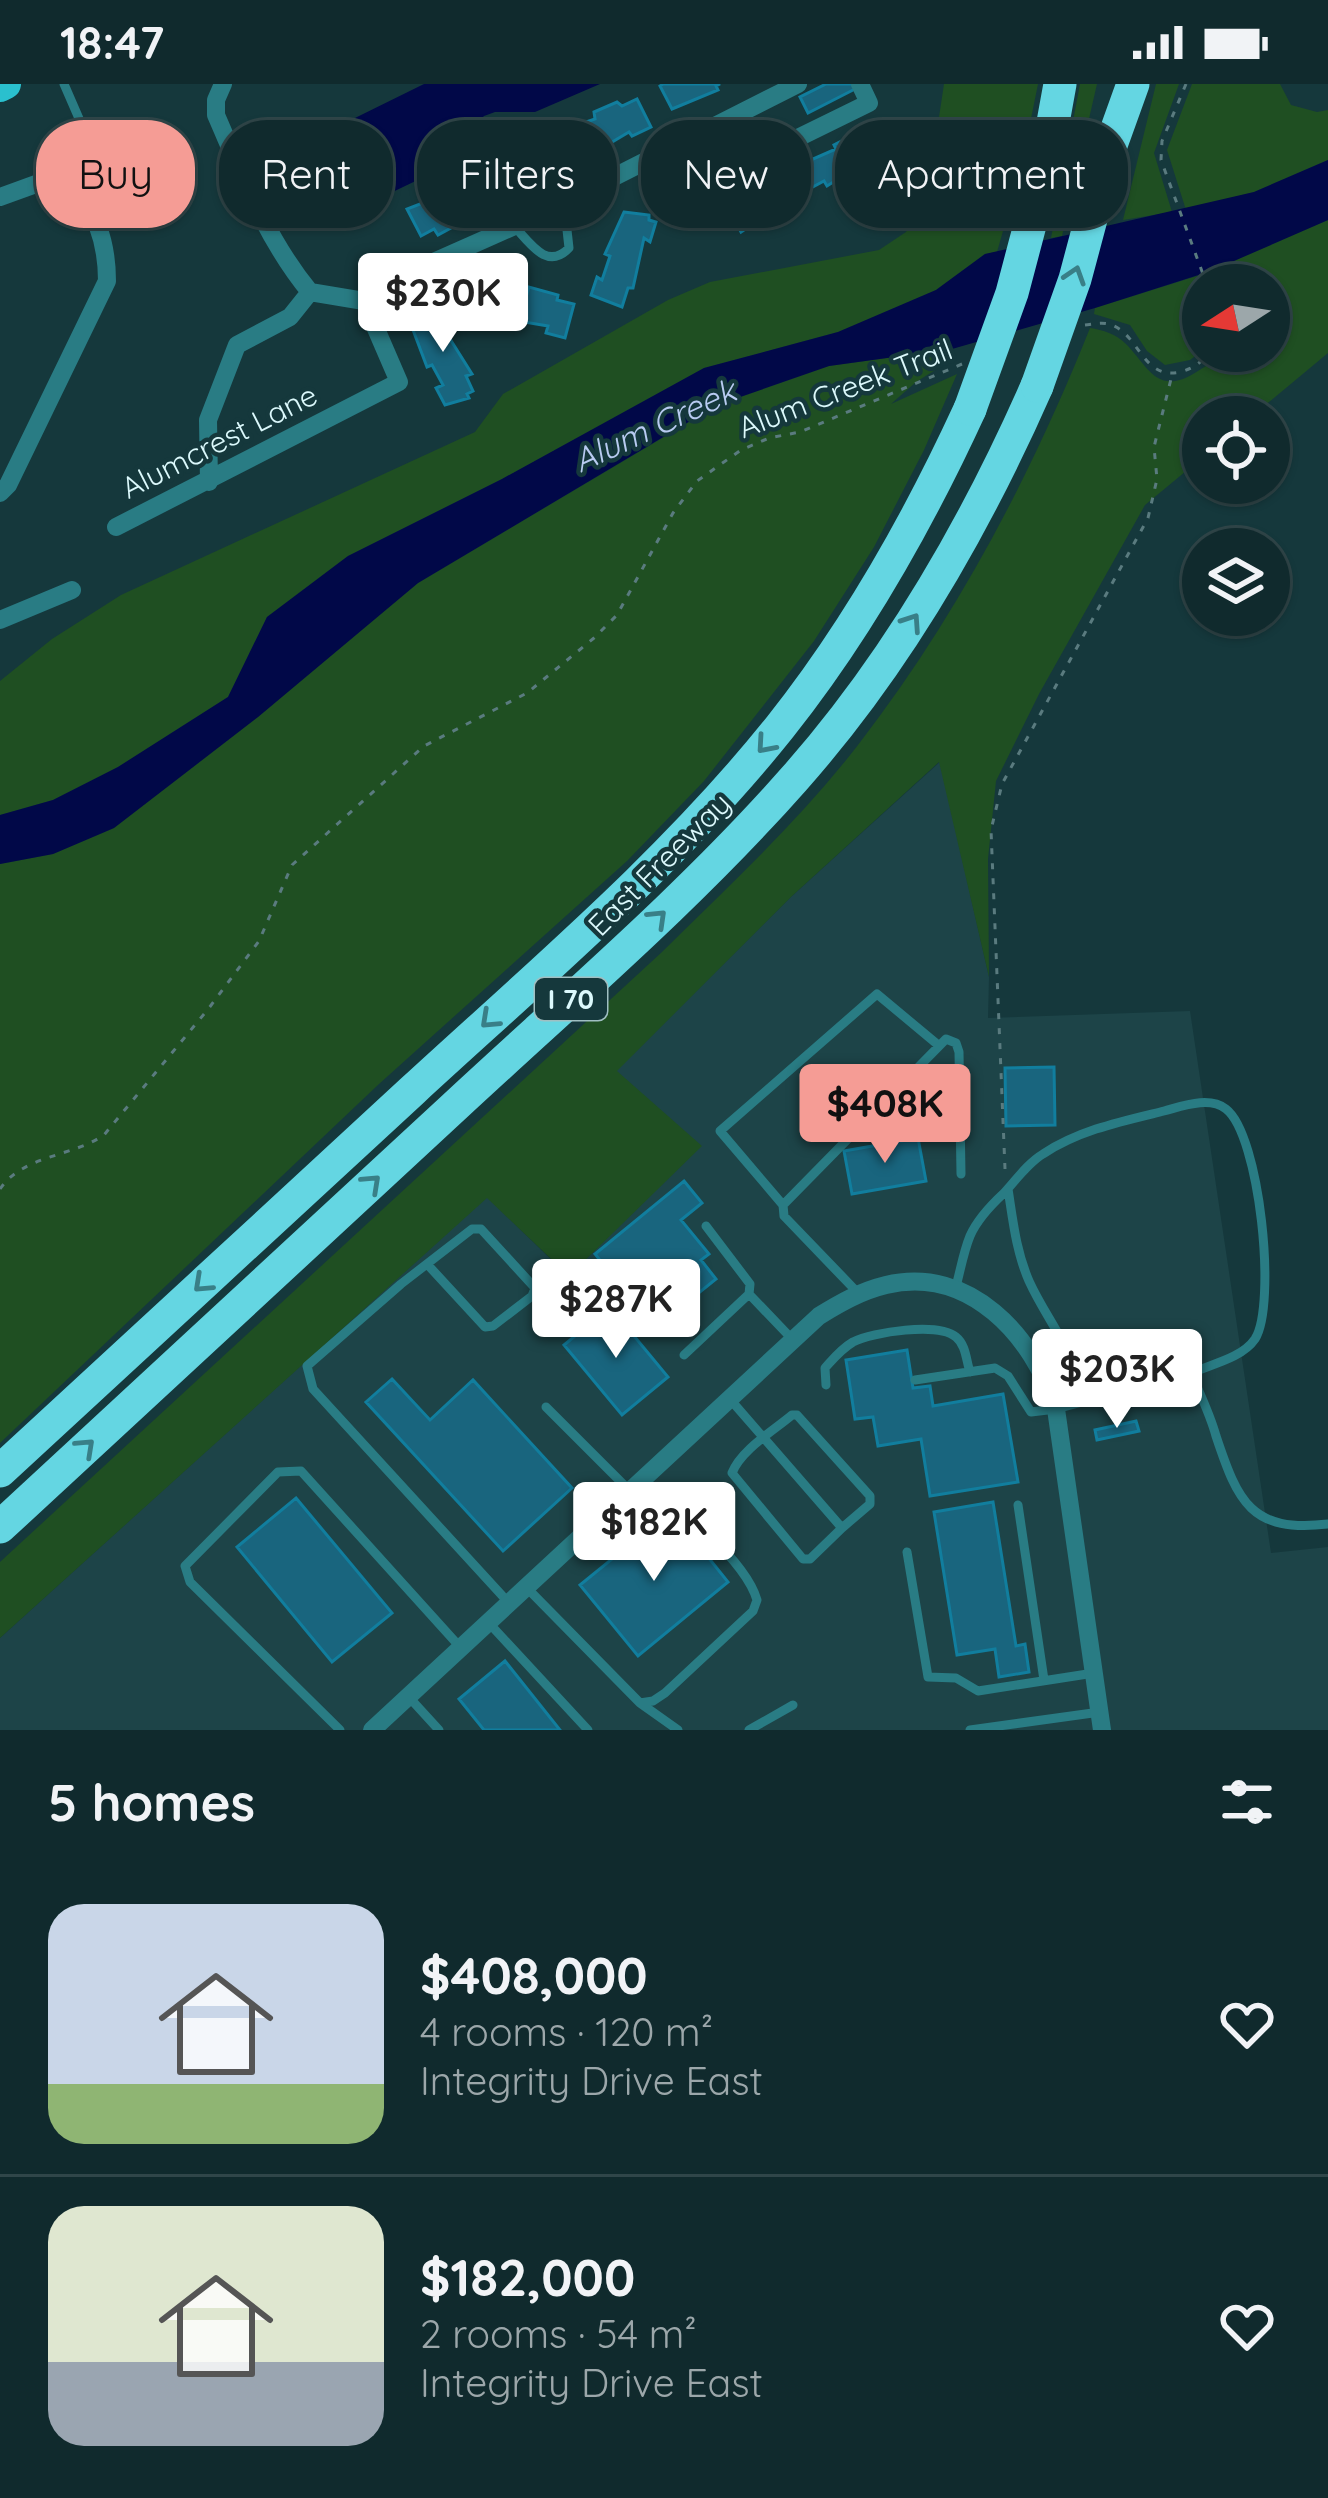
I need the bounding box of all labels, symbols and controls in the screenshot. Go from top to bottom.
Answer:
text: 18:47 [60,14,164,70]
chip: Buy [36,120,195,228]
chip: Rent [219,120,393,228]
chip: Filters [417,120,617,228]
chip: New [641,120,811,228]
chip: Apartment [835,120,1128,228]
pin: $230K [359,253,527,355]
north arrow [1182,264,1290,372]
map controls [1182,264,1290,636]
one-way arrow [1061,265,1086,286]
text: $230K [385,267,501,316]
street label: Alum Creek Trail [732,330,958,446]
water label: Alum Creek [566,368,745,481]
street label: Alumcrest Lane [115,375,323,507]
button: locate [1182,396,1290,504]
button: layers [1182,528,1290,636]
one-way arrow [897,614,919,636]
one-way arrow [757,731,779,753]
street label: East Freeway [579,784,739,944]
one-way arrow [644,910,666,932]
road number: I 70 [535,978,607,1020]
one-way arrow [481,1006,502,1027]
pin: $408K [801,1064,969,1166]
text: $408K [826,1078,944,1127]
one-way arrow [359,1176,380,1197]
pin: $287K [532,1259,700,1361]
one-way arrow [194,1270,216,1292]
text: $287K [559,1273,673,1322]
pin: $203K [1033,1329,1201,1431]
text: $203K [1059,1343,1175,1392]
one-way arrow [72,1440,94,1462]
pin: $182K [570,1482,738,1584]
text: $182K [600,1496,708,1545]
icon: filters [1214,1769,1280,1835]
text: 5 homes [48,1770,255,1834]
text: $408,000 [420,1943,648,2007]
icon: home [144,1952,288,2096]
icon: heart [1214,1991,1280,2057]
text: 4 rooms · 120 m² [420,2007,713,2056]
text: Integrity Drive East [420,2056,763,2105]
text: $182,000 [420,2245,635,2309]
icon: home [144,2254,288,2398]
icon: heart [1214,2293,1280,2359]
text: 2 rooms · 54 m² [420,2309,697,2358]
text: Integrity Drive East [420,2358,763,2407]

